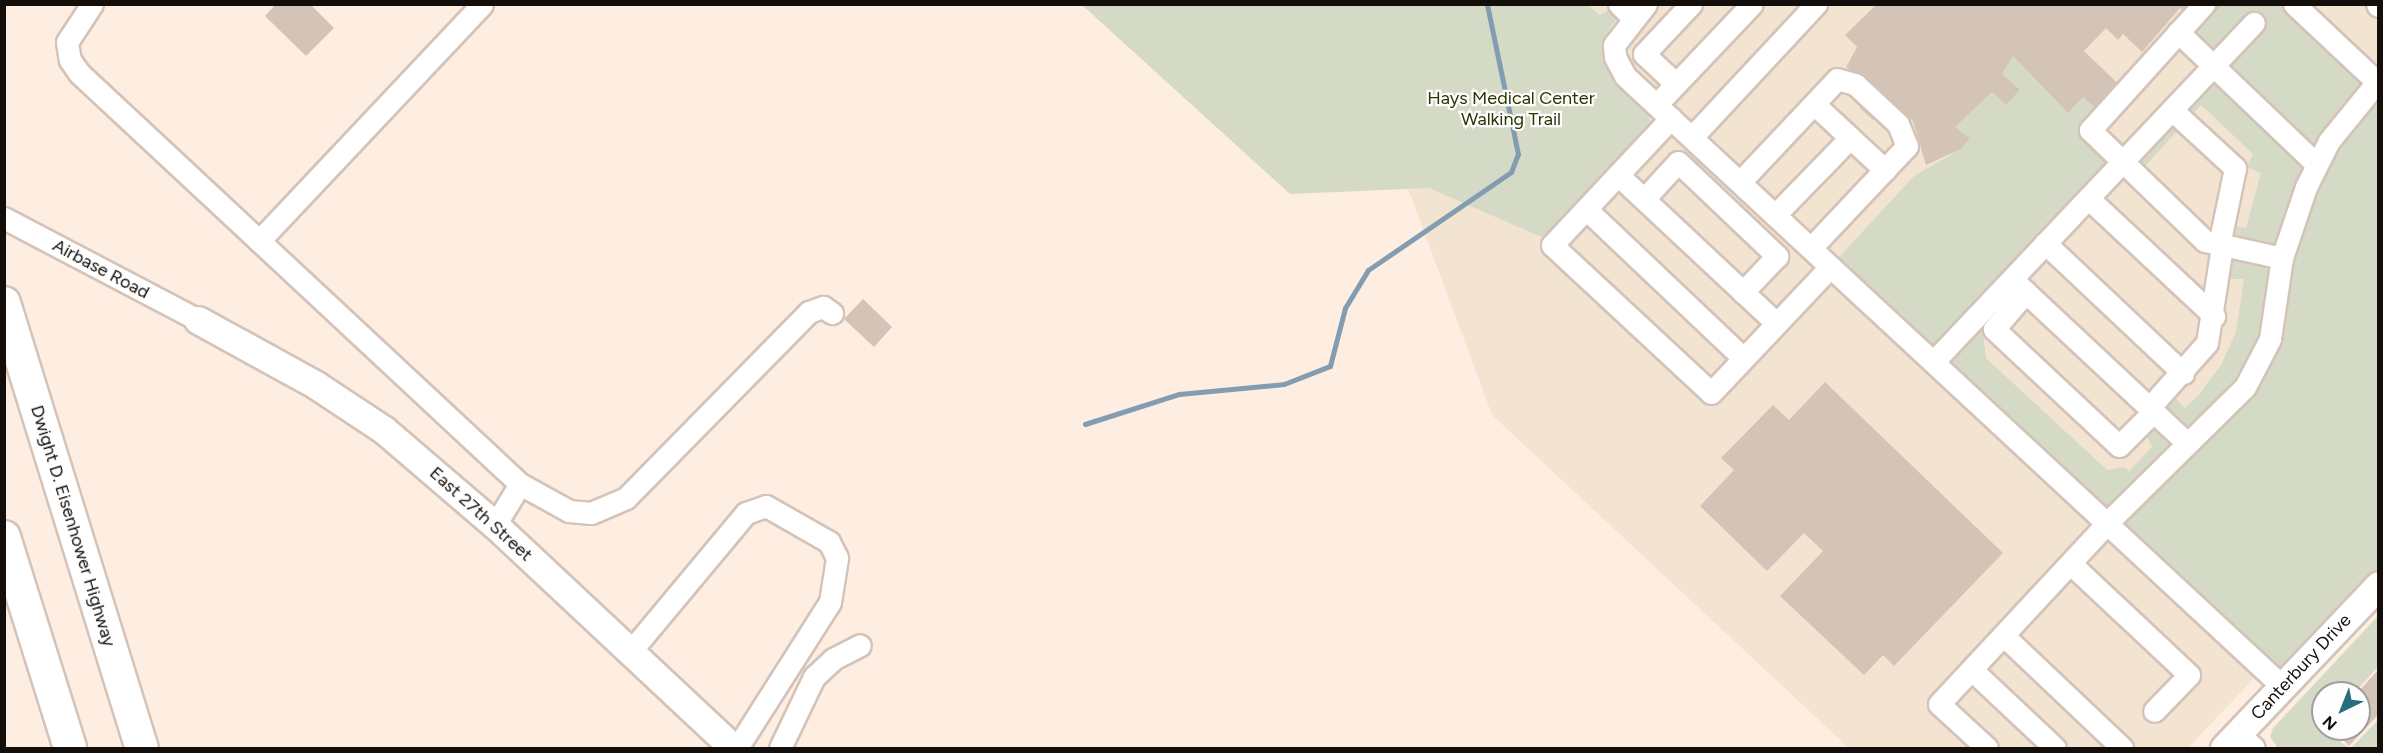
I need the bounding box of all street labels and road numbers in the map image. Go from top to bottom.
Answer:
street label: Airbase Road [49,235,153,303]
street label: Dwight D. Eisenhower Highway [26,403,120,649]
street label: East 27th Street [425,462,537,566]
street label: Canterbury Drive [2246,610,2356,724]

